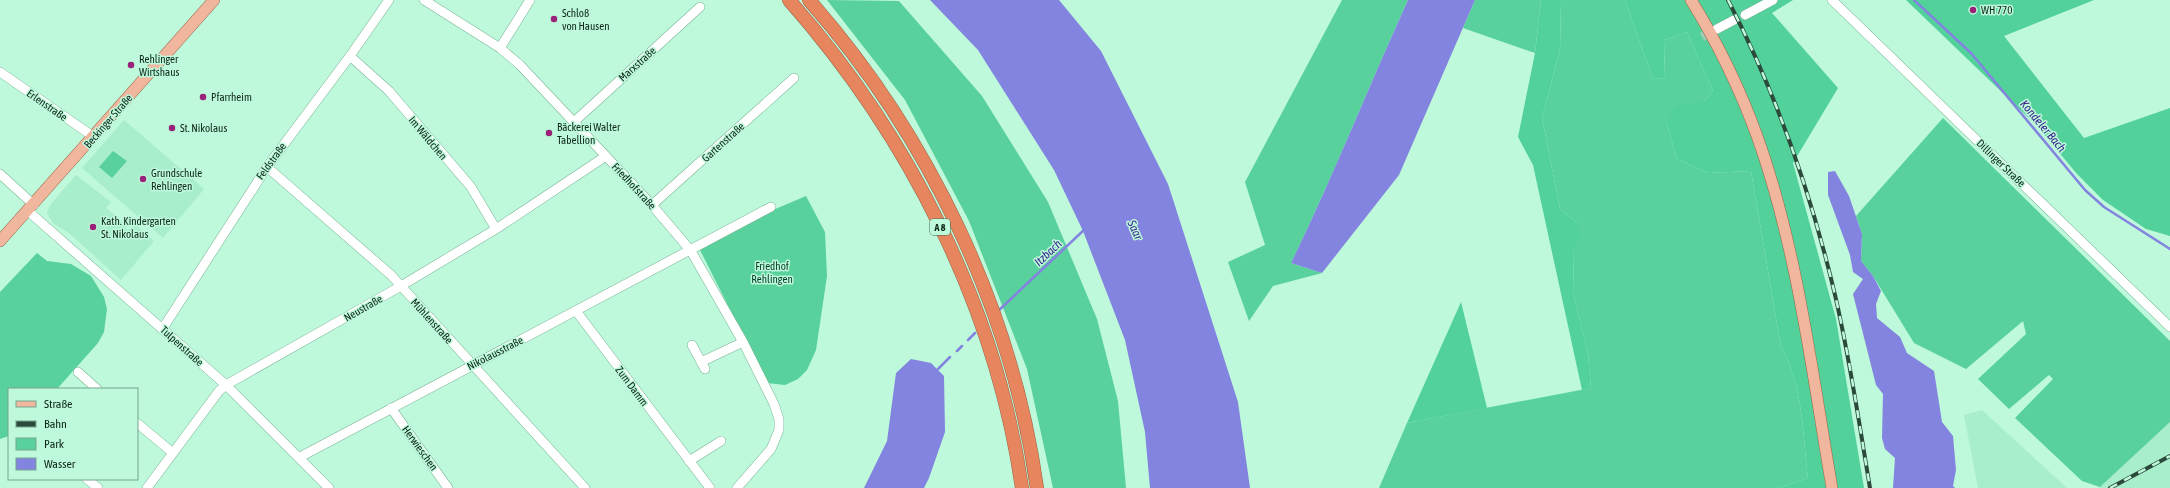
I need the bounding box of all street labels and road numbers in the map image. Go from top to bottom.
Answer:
street label: Marxstraße [616,44,658,84]
street label: Erlenstraße [25,87,69,123]
street label: Beckinger Straße [82,92,134,150]
street label: Im Wäldchen [406,114,450,162]
street label: Gartenstraße [699,120,747,164]
street label: Dillinger Straße [1974,137,2028,189]
street label: Feldstraße [254,140,288,182]
street label: Friedhofstraße [609,160,659,212]
road number: A 8 [930,219,950,235]
street label: Neustraße [342,292,384,324]
street label: Mühlenstraße [409,296,455,346]
street label: Tulpenstraße [158,324,206,368]
street label: Nikolausstraße [465,334,525,372]
street label: Zum Damm [613,364,651,408]
street label: Herwieschen [400,423,440,473]

